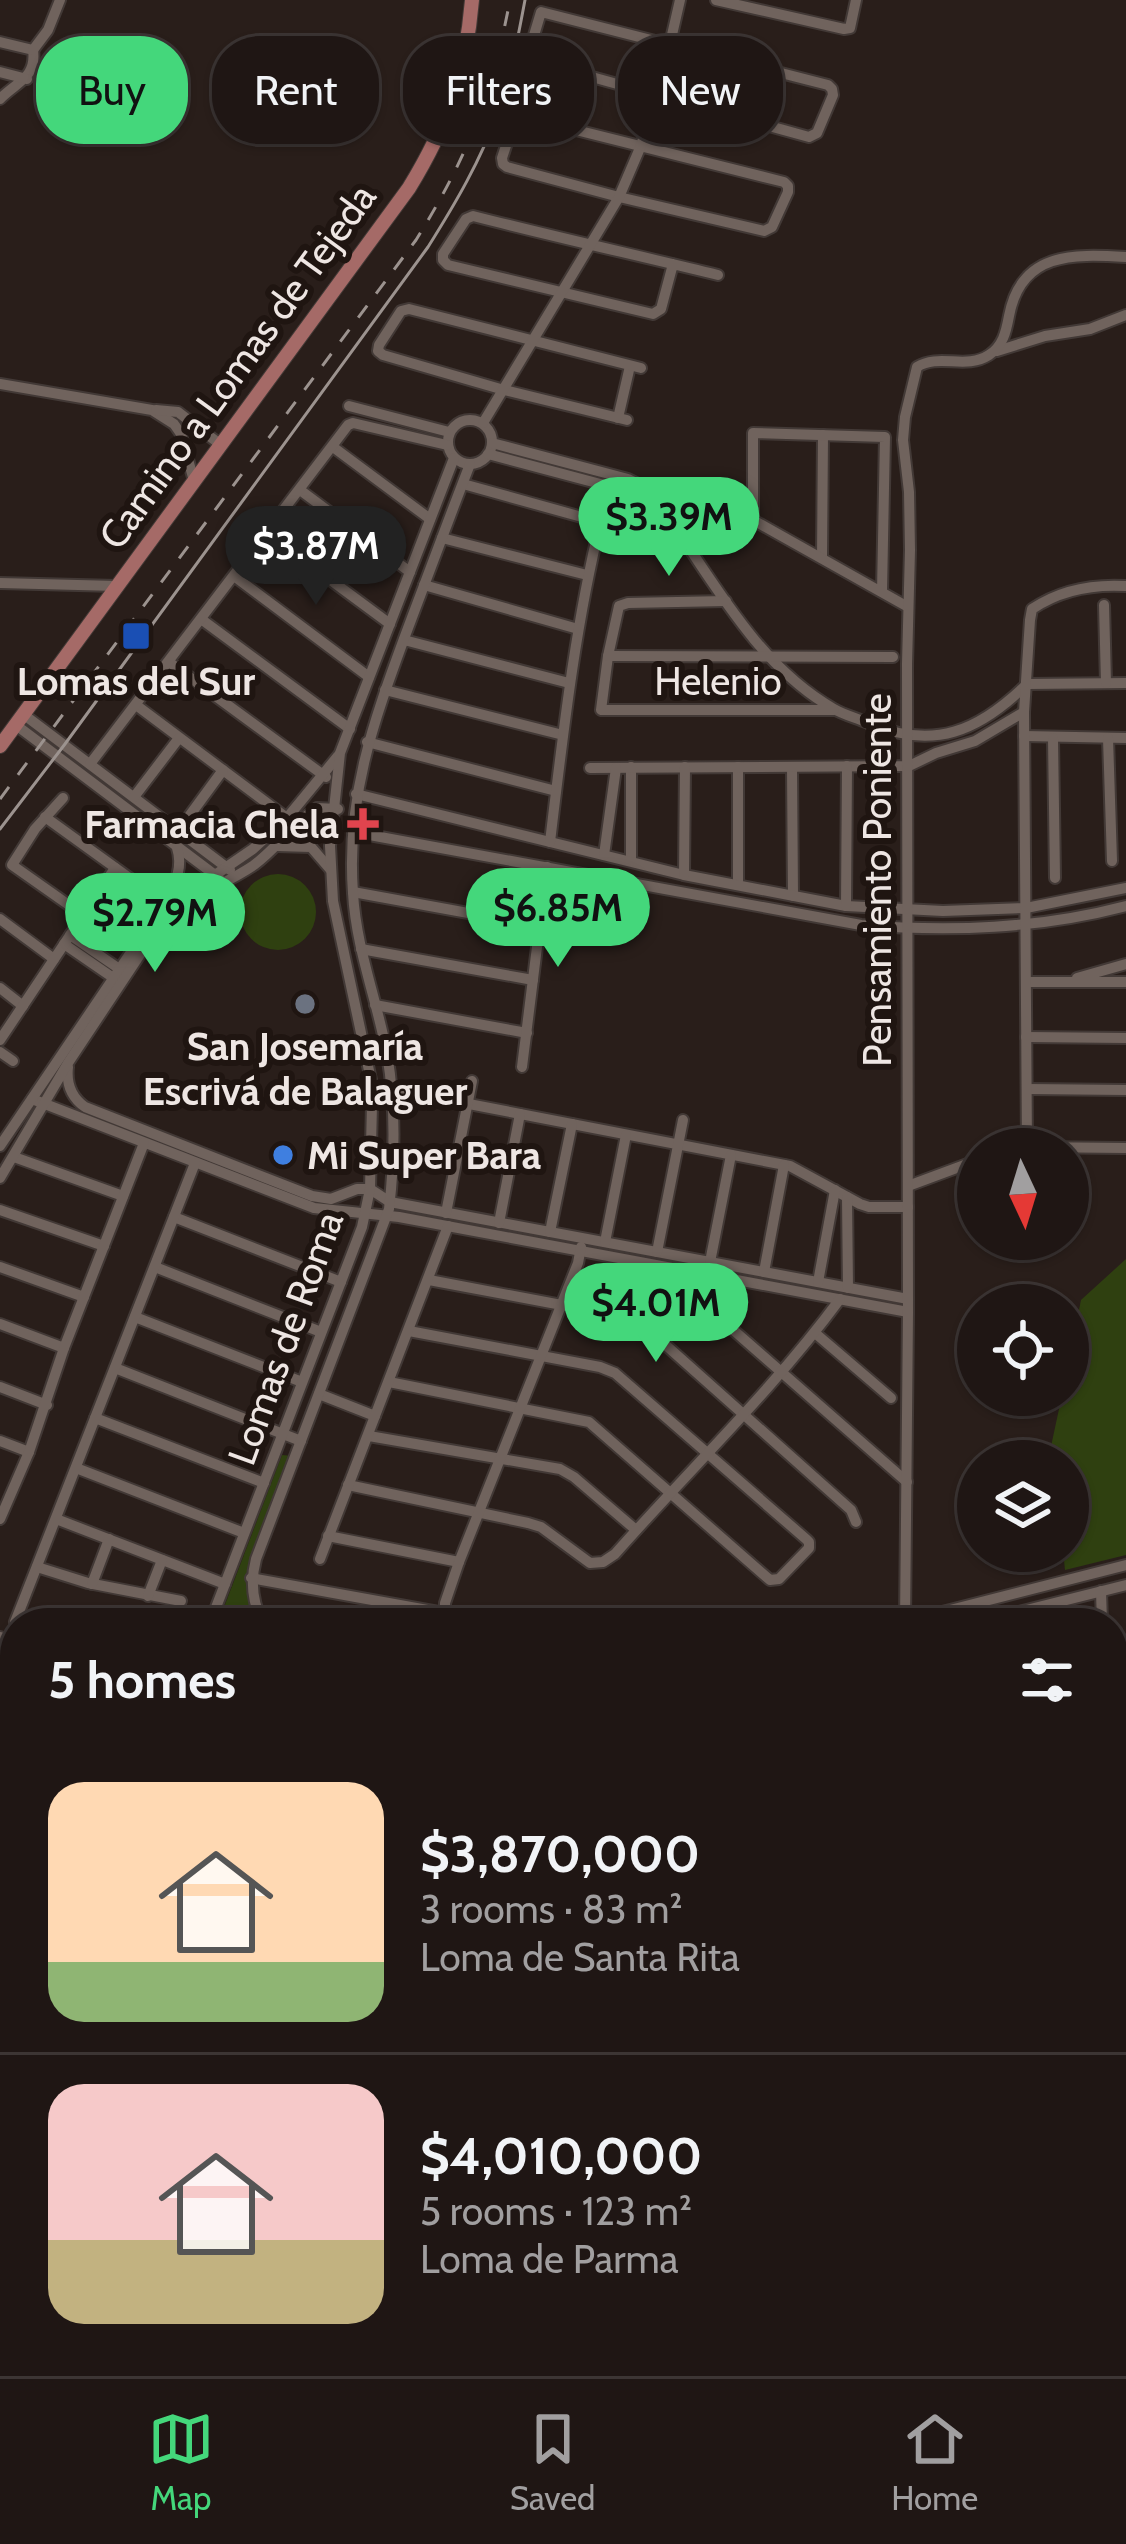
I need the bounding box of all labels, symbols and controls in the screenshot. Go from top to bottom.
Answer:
chip: Buy [36,36,188,144]
chip: Rent [212,36,379,144]
chip: Filters [403,36,594,144]
chip: New [618,36,783,144]
street label: Camino a Lomas de Tejeda [88,174,386,558]
pin: $3.39M [571,477,767,579]
text: $3.39M [605,492,733,540]
pin: $3.87M [218,506,414,608]
text: $3.87M [252,521,380,569]
marker: Lomas del Sur [120,620,152,652]
place label: Lomas del Sur [17,657,255,705]
street label: Helenio [654,657,782,705]
street label: Pensamiento Poniente [853,693,901,1067]
place label: Farmacia Chela [84,800,339,848]
marker: Farmacia Chela [350,811,376,837]
pin: $6.85M [460,868,656,970]
pin: $2.79M [57,873,253,975]
text: $6.85M [493,883,623,931]
text: $2.79M [92,888,218,936]
marker: San Josemaría Escrivá de Balaguer [292,991,318,1017]
place label: San Josemaría Escrivá de Balaguer [143,1022,467,1115]
north arrow [957,1128,1089,1260]
map controls [957,1128,1089,1572]
place label: Mi Super Bara [307,1131,541,1179]
marker: Mi Super Bara [270,1142,296,1168]
street label: Lomas de Roma [217,1205,353,1471]
pin: $4.01M [558,1263,754,1365]
text: $4.01M [591,1278,721,1326]
button: locate [957,1284,1089,1416]
button: layers [957,1440,1089,1572]
icon: filters [1014,1647,1080,1713]
text: 5 homes [48,1649,236,1711]
text: $3,870,000 [420,1823,700,1885]
icon: home [144,1830,288,1974]
text: 3 rooms · 83 m² [420,1885,682,1933]
text: Loma de Santa Rita [420,1933,740,1981]
text: $4,010,000 [420,2125,702,2187]
icon: home [144,2132,288,2276]
text: 5 rooms · 123 m² [420,2187,692,2235]
text: Loma de Parma [420,2235,678,2283]
tab: Map [148,2406,214,2518]
tab: Saved [510,2406,595,2518]
tab: Home [891,2406,978,2518]

